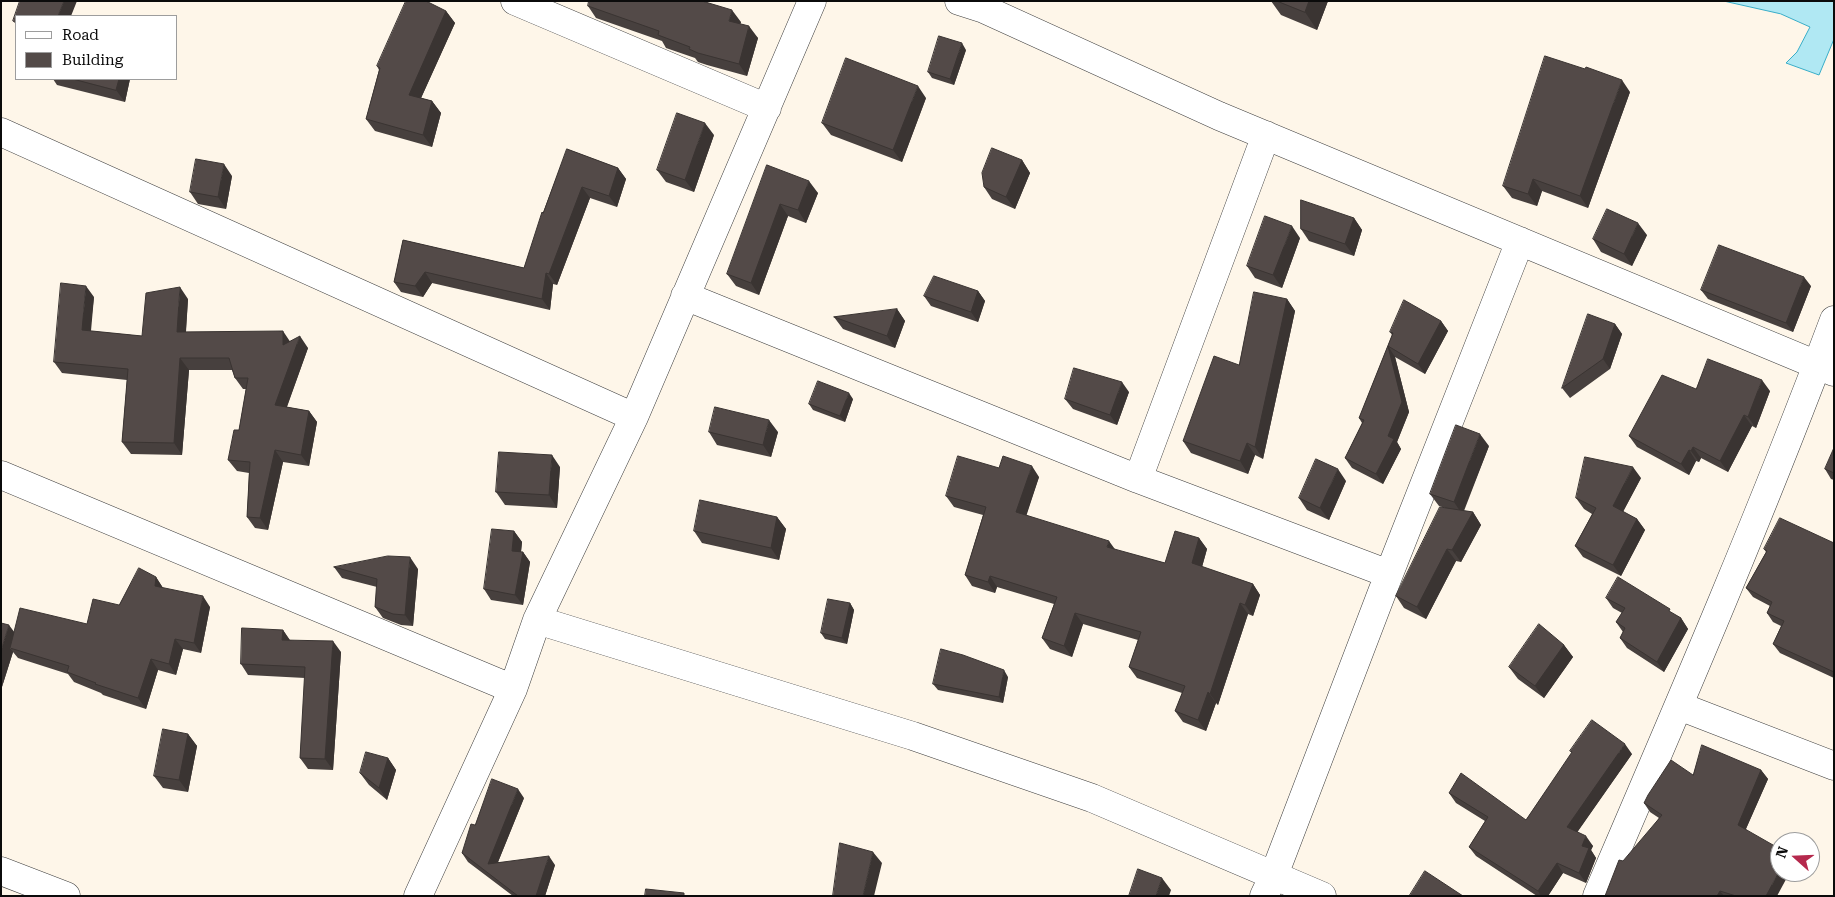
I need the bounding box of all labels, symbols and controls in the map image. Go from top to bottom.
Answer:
legend [15,15,178,80]
text: Road [62,26,99,44]
text: Building [62,51,123,69]
north arrow [1770,832,1820,882]
text: N [1772,844,1791,860]

